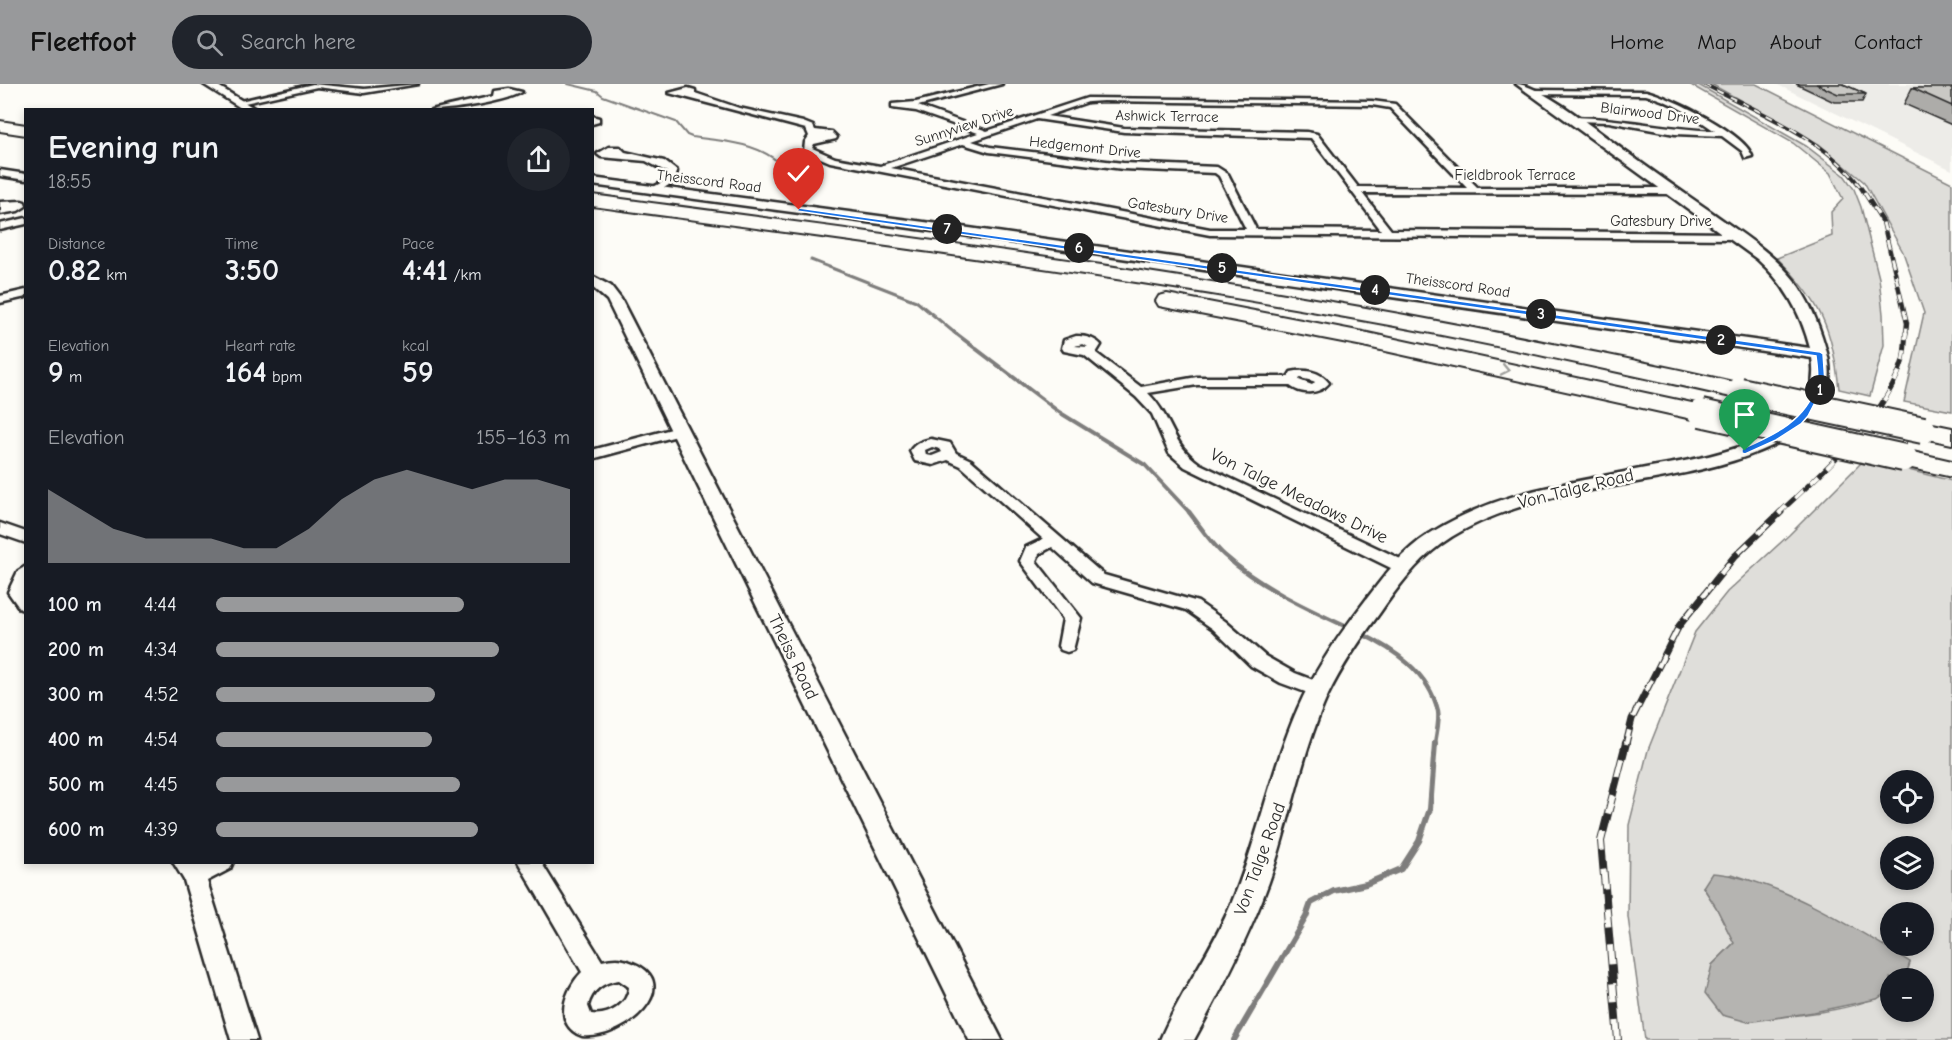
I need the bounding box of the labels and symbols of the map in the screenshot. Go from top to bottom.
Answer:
street label: Blairwood Drive [1600,98,1701,128]
street label: Sunnyview Drive [912,101,1016,150]
street label: Ashwick Terrace [1115,106,1219,126]
street label: Hedgemont Drive [1028,132,1142,162]
pin [773,148,824,210]
street label: Theisscord Road [656,166,762,196]
street label: Fieldbrook Terrace [1455,166,1576,184]
street label: Gatesbury Drive [1126,193,1230,227]
street label: Gatesbury Drive [1610,212,1712,230]
pin: 7 [932,214,962,244]
pin: 6 [1064,233,1094,263]
pin: 5 [1207,253,1237,283]
street label: Theisscord Road [1405,269,1511,301]
pin: 4 [1360,275,1390,305]
pin: 3 [1526,299,1556,329]
pin: 2 [1706,325,1736,355]
one-way arrow [1500,362,1510,375]
pin: 1 [1805,375,1835,405]
pin [1719,389,1770,451]
street label: Von Talge Meadows Drive [1207,444,1391,548]
street label: Von Talge Road [1516,464,1636,514]
street label: Theiss Road [763,611,823,703]
street label: Von Talge Road [1230,800,1290,918]

